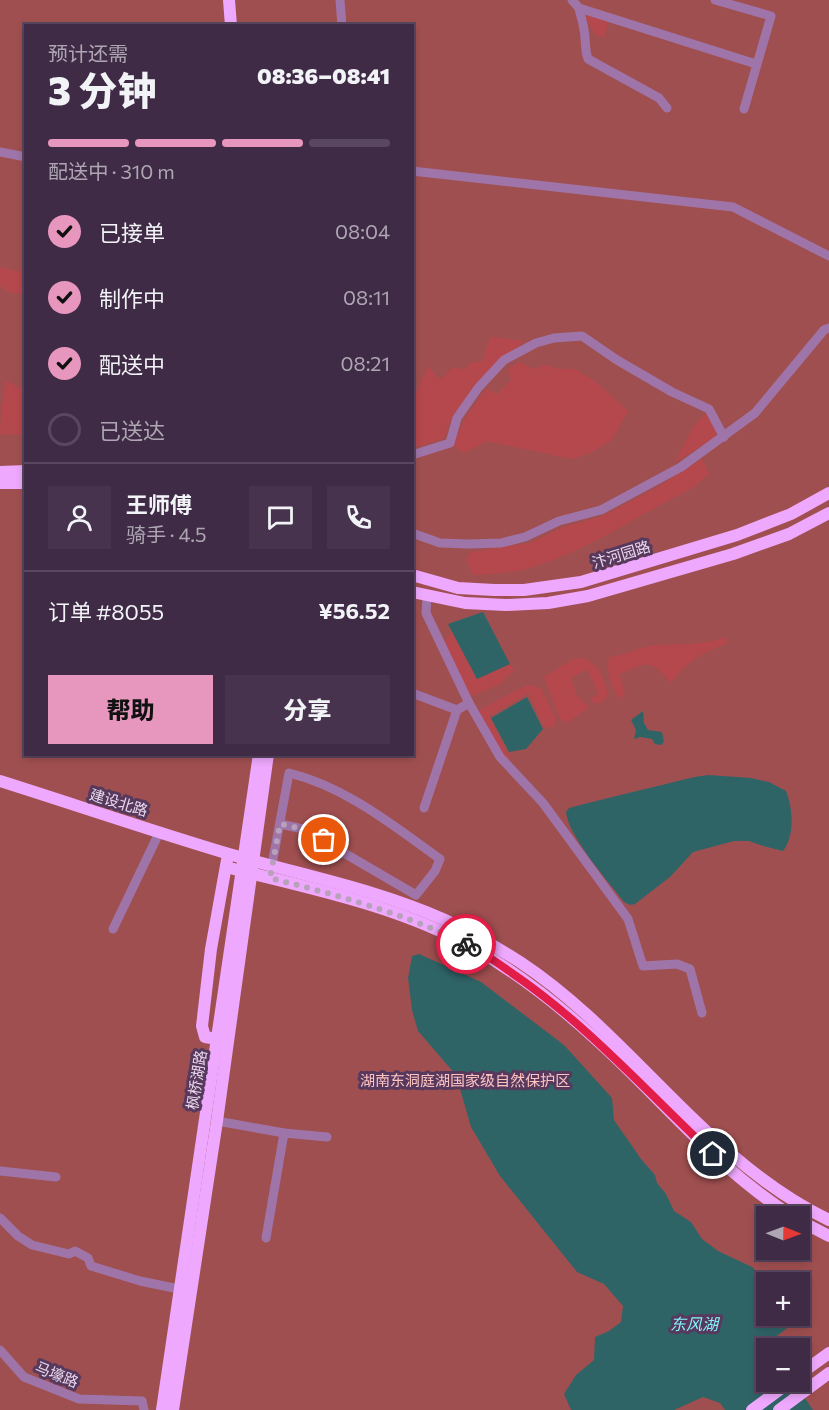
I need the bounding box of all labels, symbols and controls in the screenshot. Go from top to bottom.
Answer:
text: 预计还需 [48,41,128,65]
text: 08:36–08:41 [257,62,390,89]
text: 3 分钟 [48,65,156,113]
text: 配送中 · 310 m [48,159,175,183]
icon: check [48,215,81,248]
text: 已接单 [99,219,165,246]
text: 08:04 [335,219,390,243]
icon: check [48,281,81,314]
text: 制作中 [99,285,165,312]
text: 08:11 [343,285,390,309]
icon: check [48,347,81,380]
text: 配送中 [99,351,165,378]
text: 08:21 [340,351,390,375]
text: 已送达 [99,417,165,444]
button: person [48,486,111,549]
button: chat [249,486,312,549]
button: phone [327,486,390,549]
text: 王师傅 [126,491,192,518]
text: 骑手 · 4.5 [126,522,206,546]
street label: 汴河园路 [590,537,652,571]
text: ¥56.52 [318,597,390,624]
text: 订单 #8055 [48,598,164,625]
button: 帮助 [48,675,213,744]
button: 分享 [225,675,390,744]
street label: 建设北路 [88,785,150,819]
pin [298,814,349,865]
icon: bag [307,823,340,856]
courier [436,914,496,974]
icon: bike [450,928,483,961]
street label: 枫桥湖路 [182,1049,210,1111]
park label: 湖南东洞庭湖国家级自然保护区 [360,1071,570,1089]
pin [687,1128,738,1179]
icon: home [696,1137,729,1170]
north arrow [756,1206,810,1260]
map controls [756,1206,810,1392]
button: + [756,1272,810,1326]
water label: 东风湖 [670,1314,721,1333]
button: − [756,1338,810,1392]
street label: 马壕路 [33,1357,81,1391]

